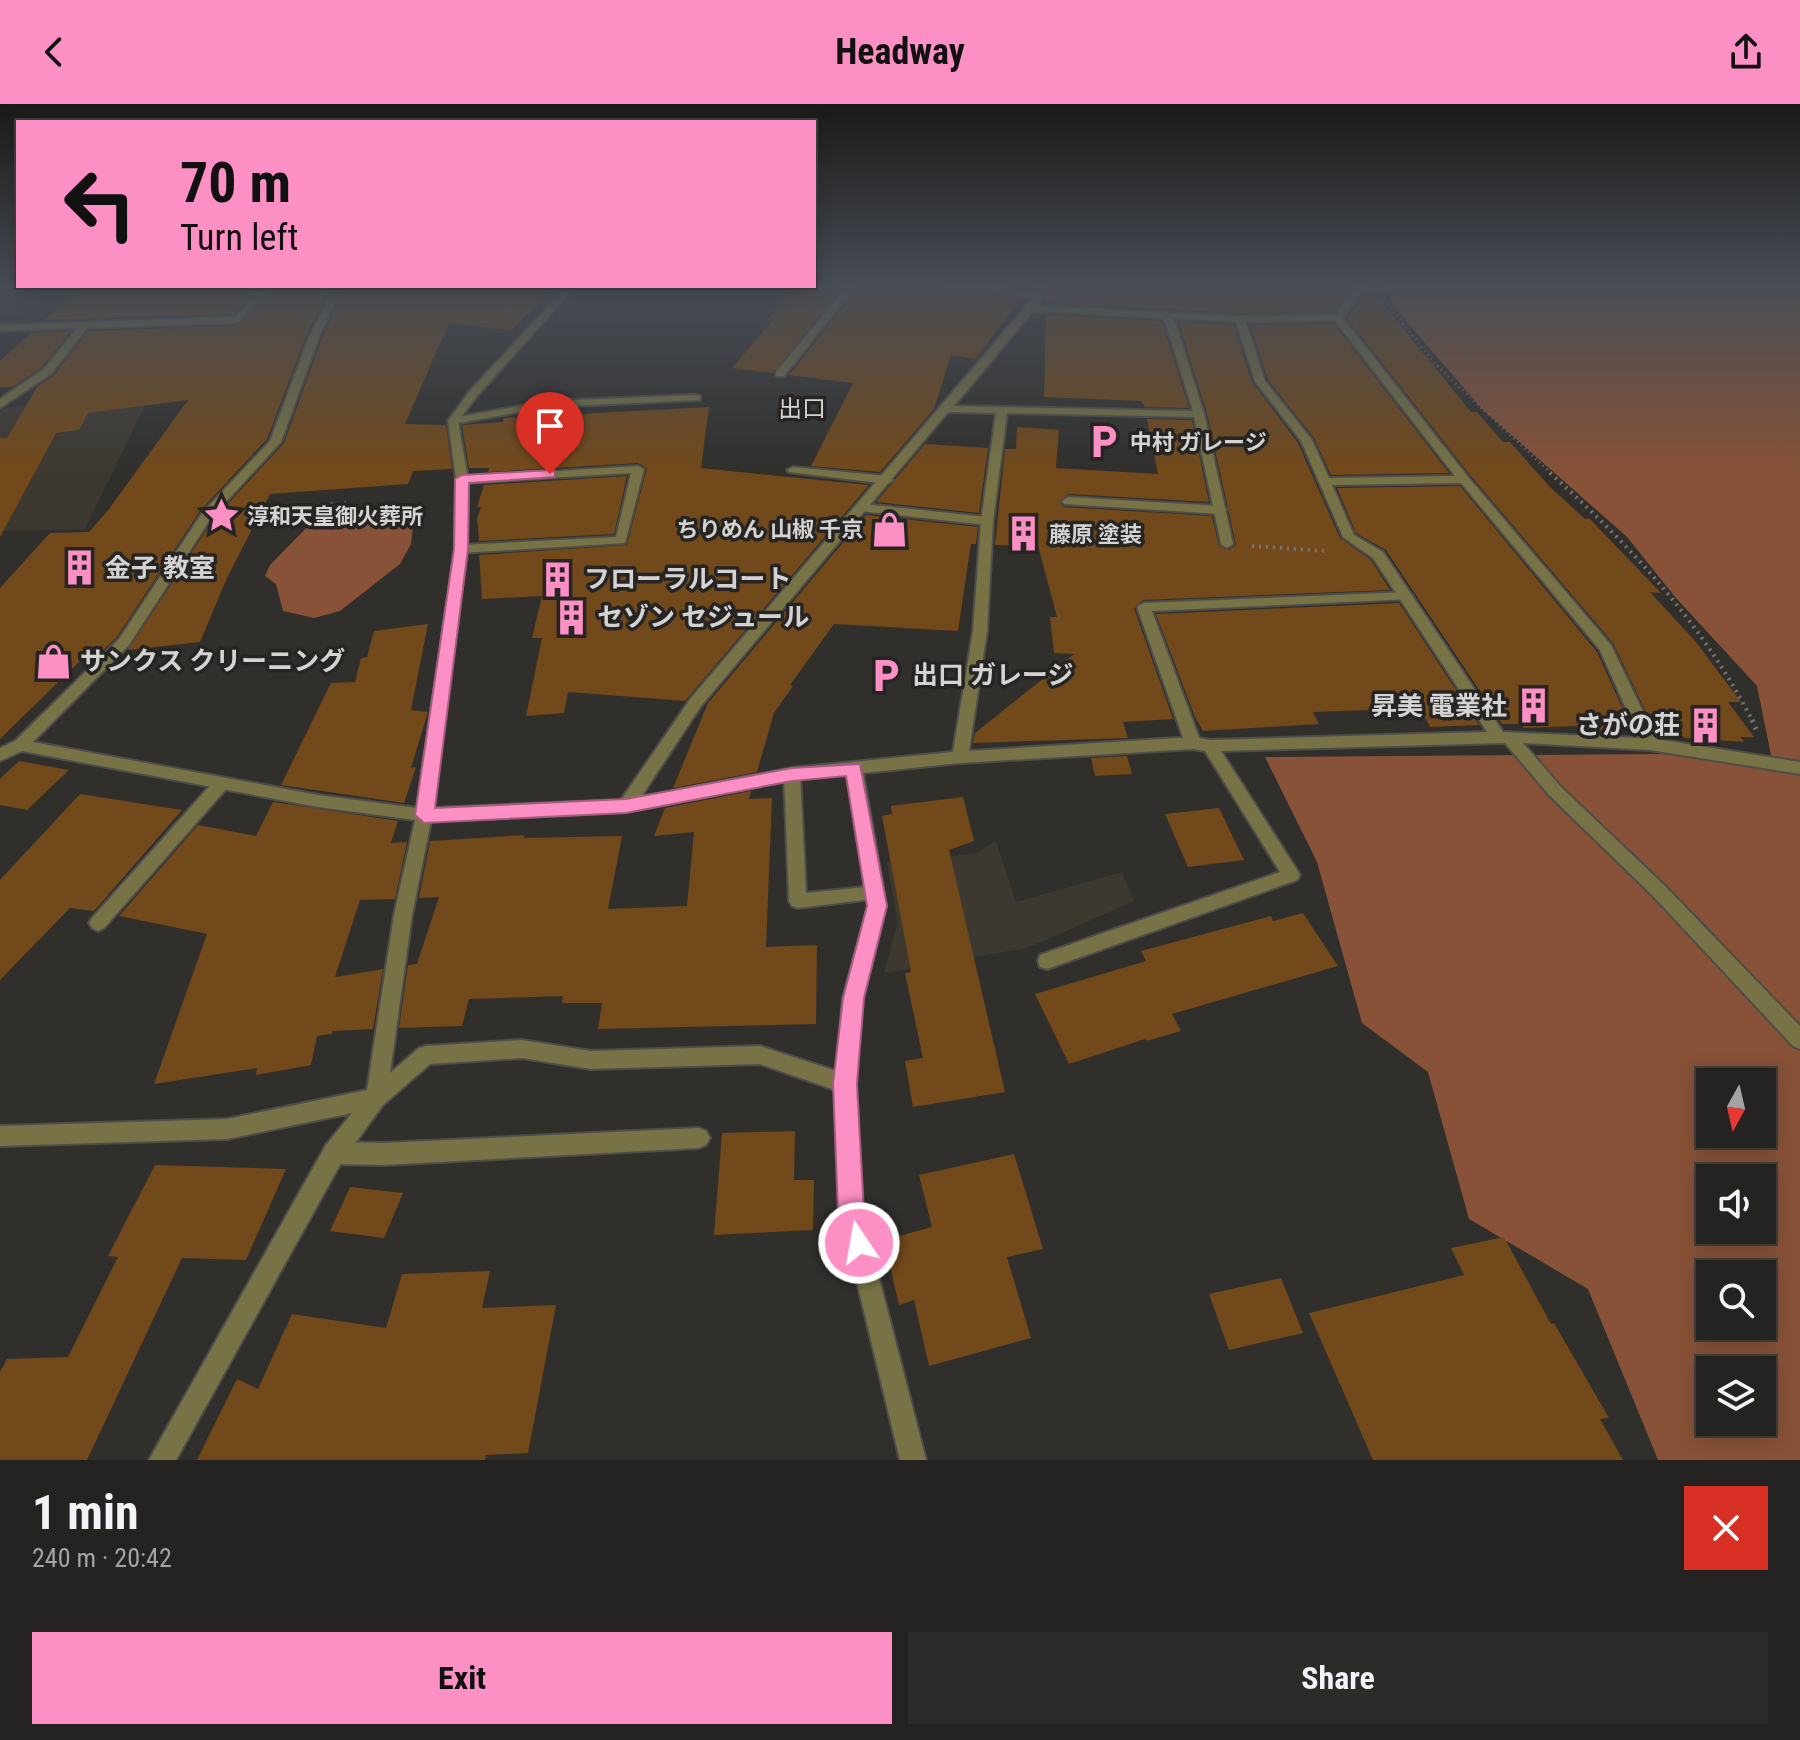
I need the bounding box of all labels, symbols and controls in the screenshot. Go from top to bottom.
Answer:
icon: back [32,30,76,74]
icon: share [1724,30,1768,74]
text: Headway [835,31,965,73]
text: 70 m [180,150,291,216]
icon: left [48,152,152,256]
text: Turn left [180,217,298,259]
pin [516,392,584,474]
district label: 出口 [778,395,826,423]
icon: arrive [528,404,572,448]
parking icon: 中村 ガレージ [1085,423,1123,461]
place label: 中村 ガレージ [1130,430,1267,455]
place icon: 淳和天皇御火葬所 [202,497,240,535]
place label: 淳和天皇御火葬所 [247,504,423,529]
shop icon: ちりめん 山椒 千京 [870,510,908,548]
building icon: 藤原 塗装 [1004,515,1042,553]
place label: ちりめん 山椒 千京 [677,517,863,542]
place label: 藤原 塗装 [1049,522,1142,547]
building icon: 金子 教室 [60,549,98,587]
place label: 金子 教室 [105,553,215,583]
building icon: フローラルコート [539,560,577,598]
place label: フローラルコート [584,564,791,594]
building icon: セゾン セジュール [552,598,590,636]
place label: セゾン セジュール [597,602,809,632]
shop icon: サンクス クリーニング [35,642,73,680]
place label: サンクス クリーニング [80,646,345,676]
parking icon: 出口 ガレージ [867,656,905,694]
place label: 出口 ガレージ [912,660,1073,690]
building icon: 昇美 電業社 [1514,687,1552,725]
place label: 昇美 電業社 [1371,691,1507,721]
building icon: さがの荘 [1687,706,1725,744]
place label: さがの荘 [1576,710,1680,740]
north arrow [1696,1068,1776,1148]
map controls [1696,1068,1776,1436]
button: sound [1696,1164,1776,1244]
position arrow [817,1201,901,1285]
button: search [1696,1260,1776,1340]
button: layers [1696,1356,1776,1436]
text: 1 min [32,1484,139,1541]
button: close [1684,1486,1768,1570]
text: 240 m · 20:42 [32,1543,172,1573]
button: Exit [32,1632,892,1724]
button: Share [908,1632,1768,1724]

